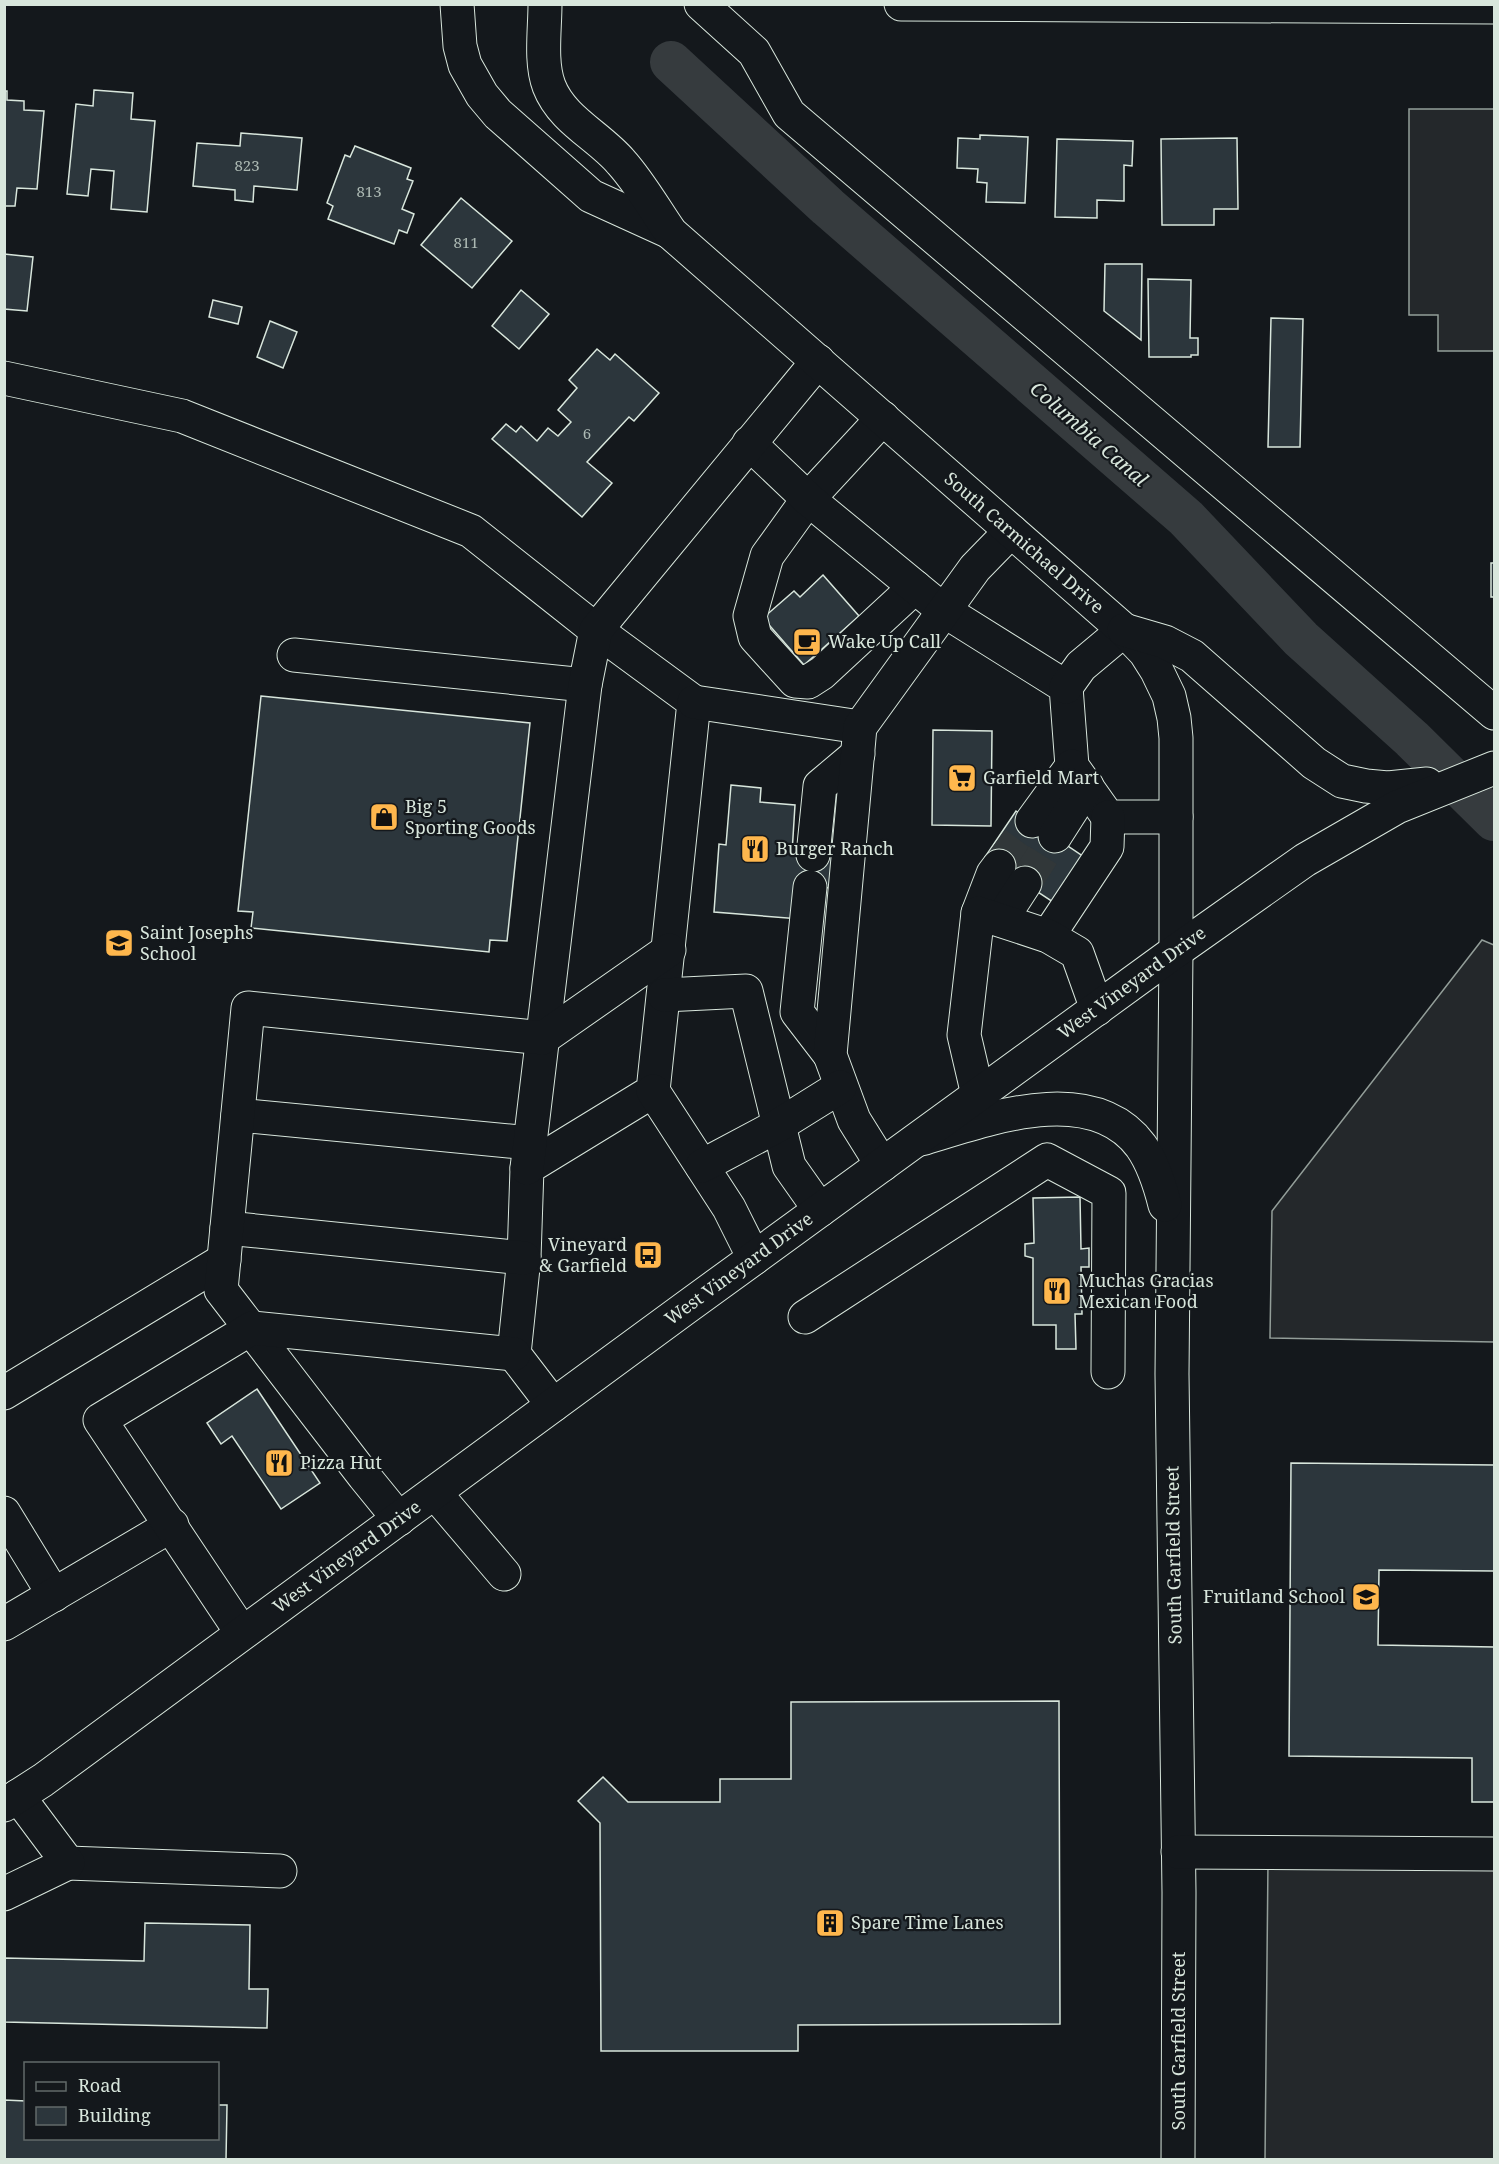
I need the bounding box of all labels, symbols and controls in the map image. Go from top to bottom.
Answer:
house number: 823 [234,155,260,175]
house number: 813 [356,181,382,201]
house number: 811 [453,232,479,252]
water label: Columbia Canal [1025,375,1154,492]
house number: 6 [583,423,591,443]
street label: South Carmichael Drive [940,466,1110,618]
cafe icon: Wake Up Call [791,626,823,658]
place label: Wake Up Call [828,629,942,653]
supermarket icon: Garfield Mart [946,762,978,794]
place label: Garfield Mart [983,765,1099,789]
place label: Big 5 Sporting Goods [405,794,536,839]
shop icon: Big 5 Sporting Goods [368,801,400,833]
restaurant icon: Burger Ranch [739,833,771,865]
place label: Burger Ranch [776,836,894,860]
place label: Saint Josephs School [140,920,253,965]
street label: West Vineyard Drive [1053,920,1210,1044]
school or university icon: Saint Josephs School [103,927,135,959]
street label: West Vineyard Drive [660,1206,817,1330]
place label: Vineyard & Garfield [539,1232,627,1277]
bus stop icon: Vineyard & Garfield [632,1239,664,1271]
place label: Muchas Gracias Mexican Food [1078,1268,1214,1313]
restaurant icon: Muchas Gracias Mexican Food [1041,1275,1073,1307]
restaurant icon: Pizza Hut [263,1447,295,1479]
place label: Pizza Hut [300,1450,382,1474]
street label: South Garfield Street [1159,1466,1187,1645]
street label: West Vineyard Drive [268,1494,425,1618]
school or university icon: Fruitland School [1350,1581,1382,1613]
place label: Fruitland School [1203,1584,1345,1608]
building icon: Spare Time Lanes [814,1907,846,1939]
place label: Spare Time Lanes [851,1910,1004,1934]
street label: South Garfield Street [1166,1952,1190,2130]
legend [24,2062,219,2140]
text: Road [78,2073,121,2097]
text: Building [78,2103,151,2127]

